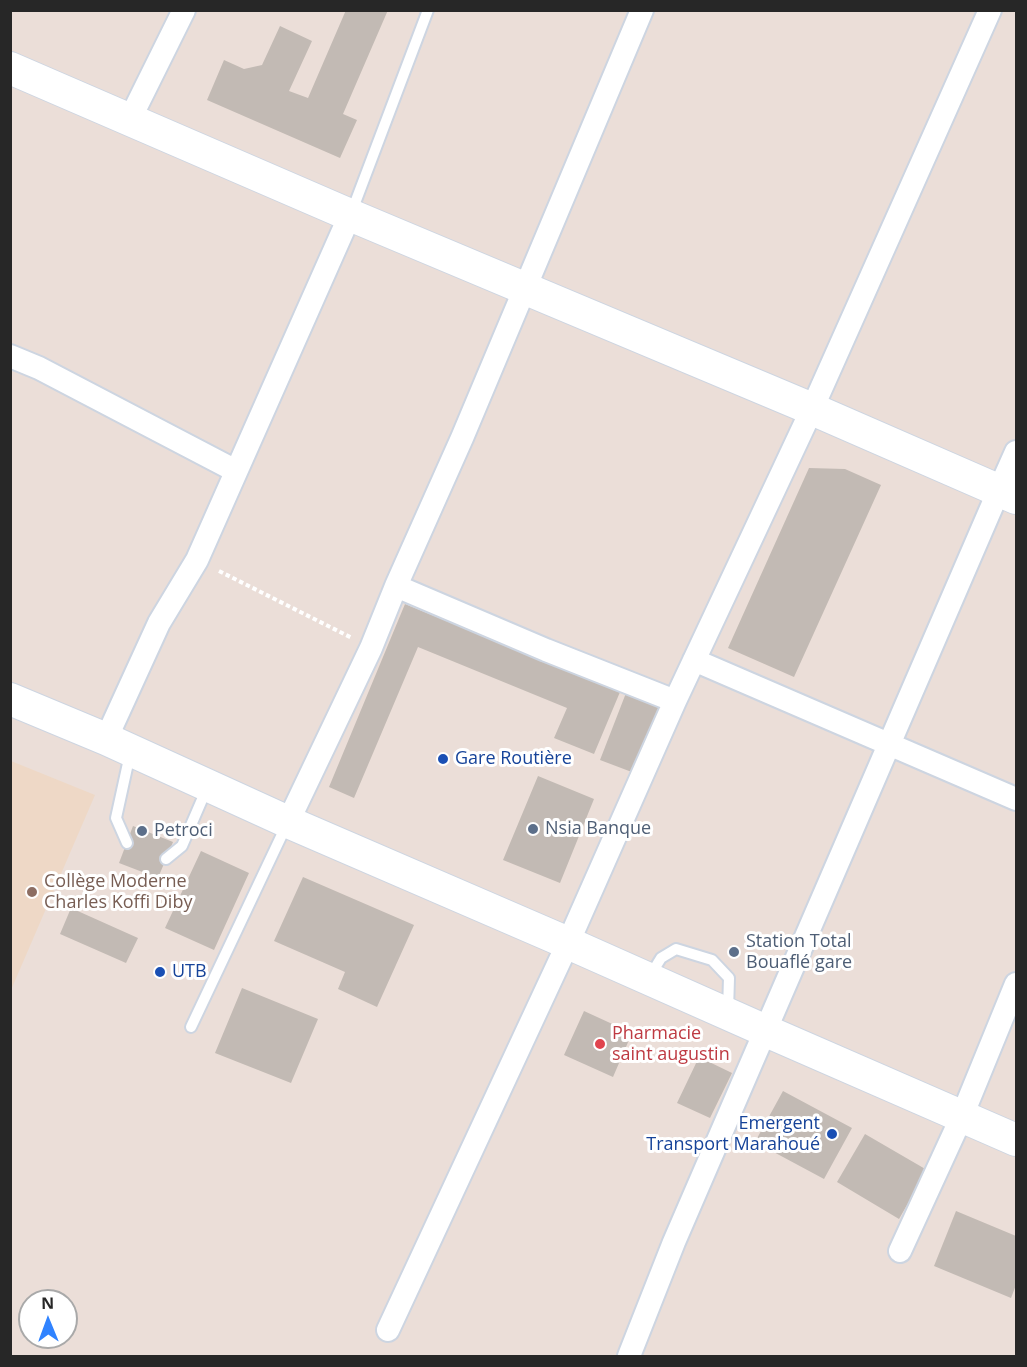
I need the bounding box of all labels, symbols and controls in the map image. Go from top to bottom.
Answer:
place label: Gare Routière [455,748,572,770]
marker: Gare Routière [436,752,450,766]
place label: Nsia Banque [545,818,651,840]
place label: Petroci [154,820,213,842]
marker: Nsia Banque [526,822,540,836]
marker: Petroci [135,824,149,838]
place label: Collège Moderne Charles Koffi Diby [44,871,192,914]
marker: Collège Moderne Charles Koffi Diby [25,885,39,899]
place label: Station Total Bouaflé gare [746,931,852,974]
marker: Station Total Bouaflé gare [727,945,741,959]
place label: UTB [172,961,207,983]
marker: UTB [153,965,167,979]
place label: Pharmacie saint augustin [612,1023,730,1066]
marker: Pharmacie saint augustin [593,1037,607,1051]
place label: Emergent Transport Marahoué [646,1113,820,1156]
marker: Emergent Transport Marahoué [825,1127,839,1141]
north arrow [18,1289,78,1349]
text: N [41,1292,54,1314]

